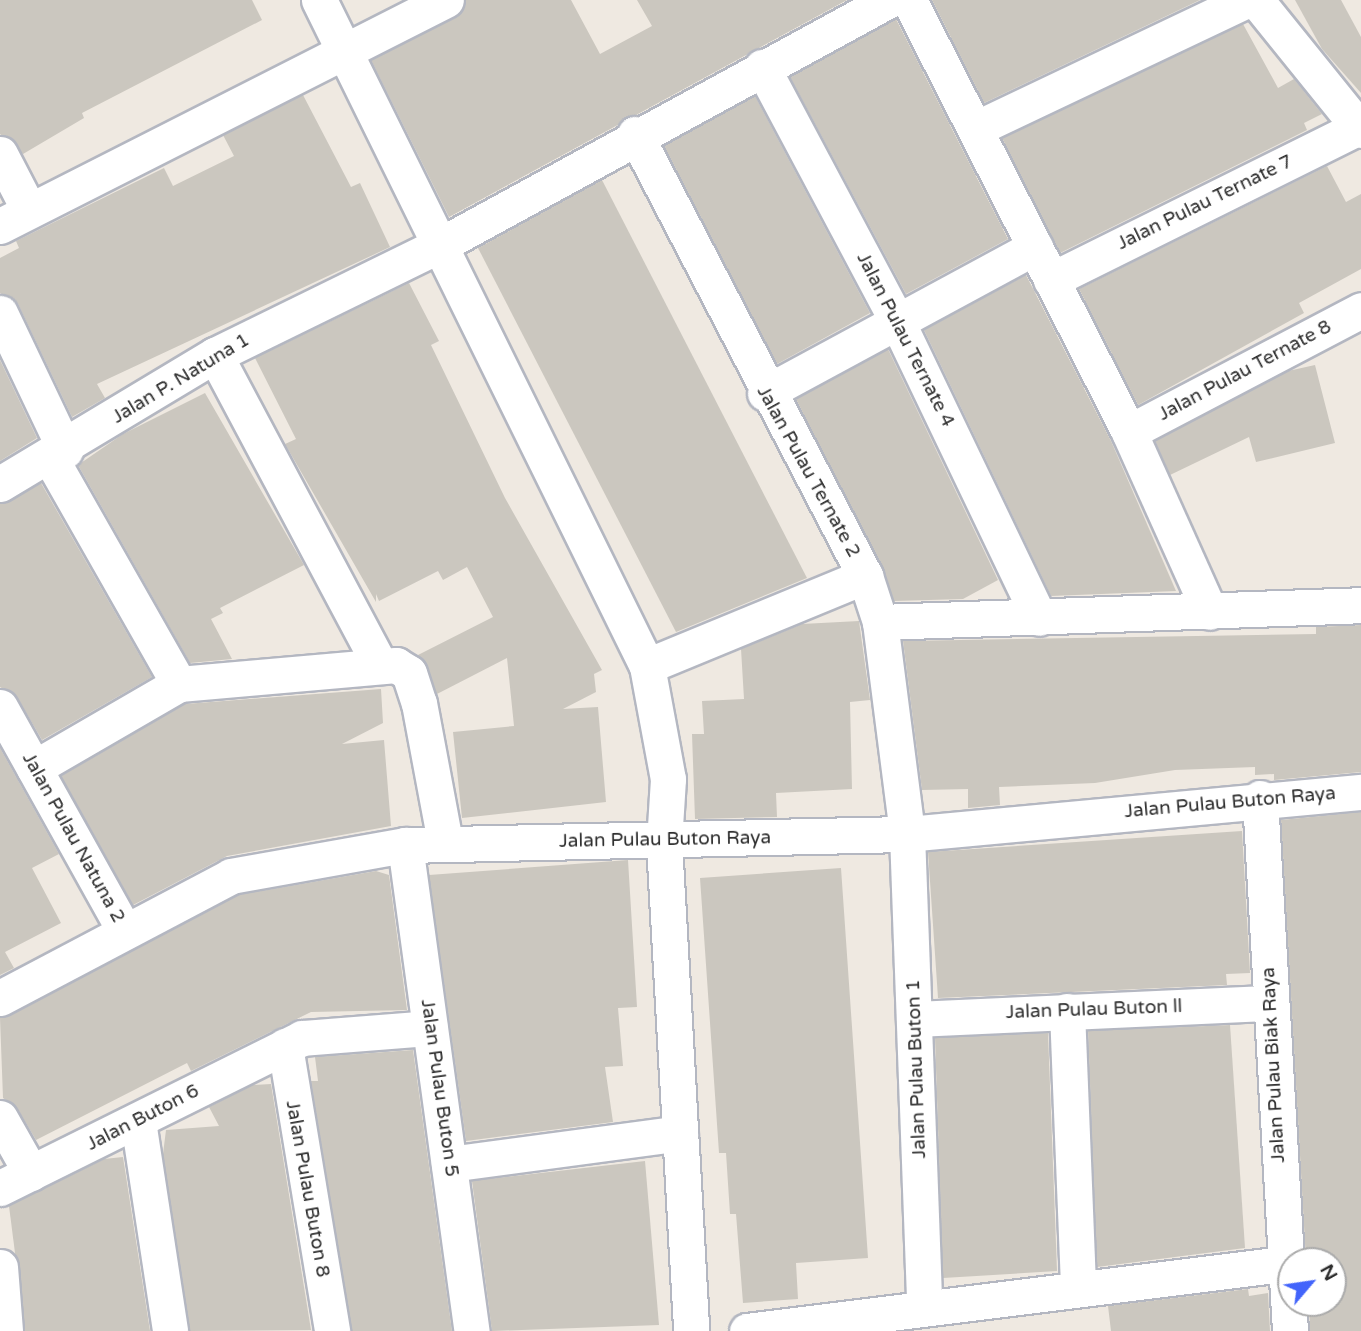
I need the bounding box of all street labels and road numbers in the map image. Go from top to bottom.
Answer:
street label: Jalan Pulau Ternate 7 [1113,151,1297,255]
street label: Jalan Pulau Ternate 4 [851,249,959,431]
street label: Jalan Pulau Ternate 8 [1155,316,1335,426]
street label: Jalan P. Natuna 1 [108,329,254,429]
street label: Jalan Pulau Ternate 2 [751,382,865,562]
street label: Jalan Pulau Natuna 2 [17,749,129,927]
street label: Jalan Pulau Buton Raya [1123,782,1337,824]
street label: Jalan Pulau Buton Raya [559,827,771,853]
street label: Jalan Pulau Biak Raya [1257,967,1291,1163]
street label: Jalan Pulau Buton 1 [902,979,932,1159]
street label: Jalan Pulau Buton ll [1005,996,1183,1024]
street label: Jalan Pulau Buton 5 [415,998,463,1178]
street label: Jalan Buton 6 [83,1080,203,1156]
street label: Jalan Pulau Buton 8 [280,1099,334,1279]

